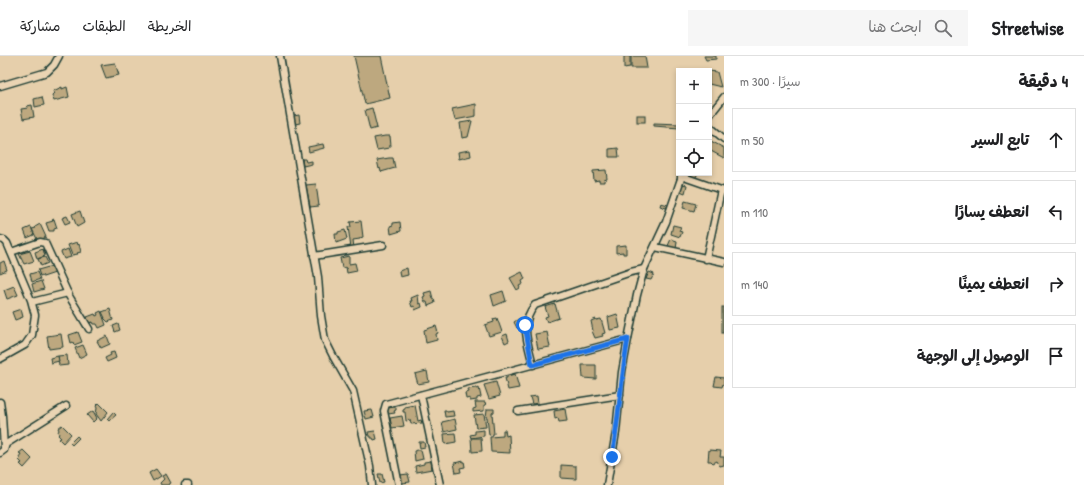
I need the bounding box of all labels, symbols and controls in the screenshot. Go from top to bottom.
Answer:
search box [688,10,968,46]
text: Streetwise [992,15,1064,41]
text: مشاركة [20,16,60,35]
text: الطبقات [82,16,126,35]
text: الخريطة [148,16,191,35]
text: ابحث هنا [868,16,922,37]
icon: search [932,17,954,39]
map controls [676,68,712,176]
button: + [676,68,712,104]
text: 4 دقيقة [1018,69,1068,92]
text: سيرًا · 300 m [740,72,801,90]
button: − [676,104,712,140]
text: تابع السير [972,129,1029,150]
icon: ahead [1045,129,1067,151]
text: 50 m [741,131,764,149]
button: locate [676,140,712,176]
text: انعطف يسارًا [955,201,1029,222]
icon: left [1045,201,1067,223]
text: 110 m [741,203,768,221]
text: انعطف يمينًا [959,273,1029,294]
icon: right [1045,273,1067,295]
text: 140 m [741,275,768,293]
route start [516,316,534,334]
text: الوصول إلى الوجهة [917,345,1029,366]
icon: arrive [1045,345,1067,367]
route end [603,448,621,466]

